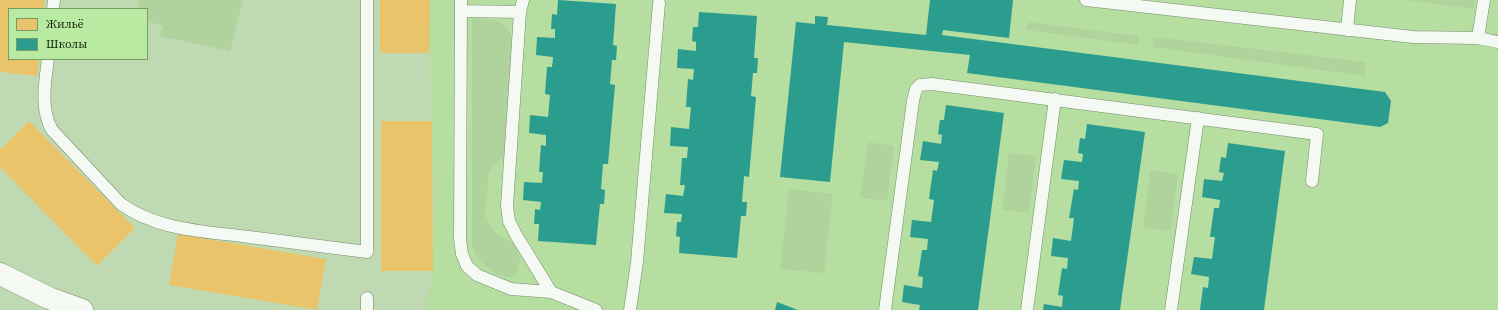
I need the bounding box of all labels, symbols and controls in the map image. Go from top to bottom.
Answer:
legend [8,8,148,60]
text: Жильё [46,16,84,32]
text: Школы [46,36,87,52]

